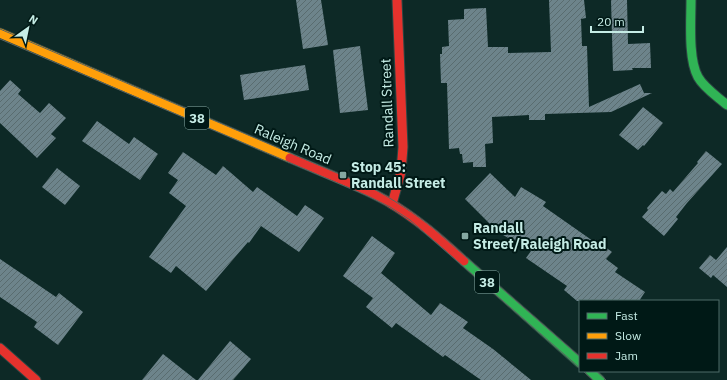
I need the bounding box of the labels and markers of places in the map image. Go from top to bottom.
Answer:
place label: Stop 45: Randall Street [351,158,445,192]
marker: Stop 45: Randall Street [338,170,348,180]
place label: Randall Street/Raleigh Road [473,219,607,253]
marker: Randall Street/Raleigh Road [460,231,470,241]

